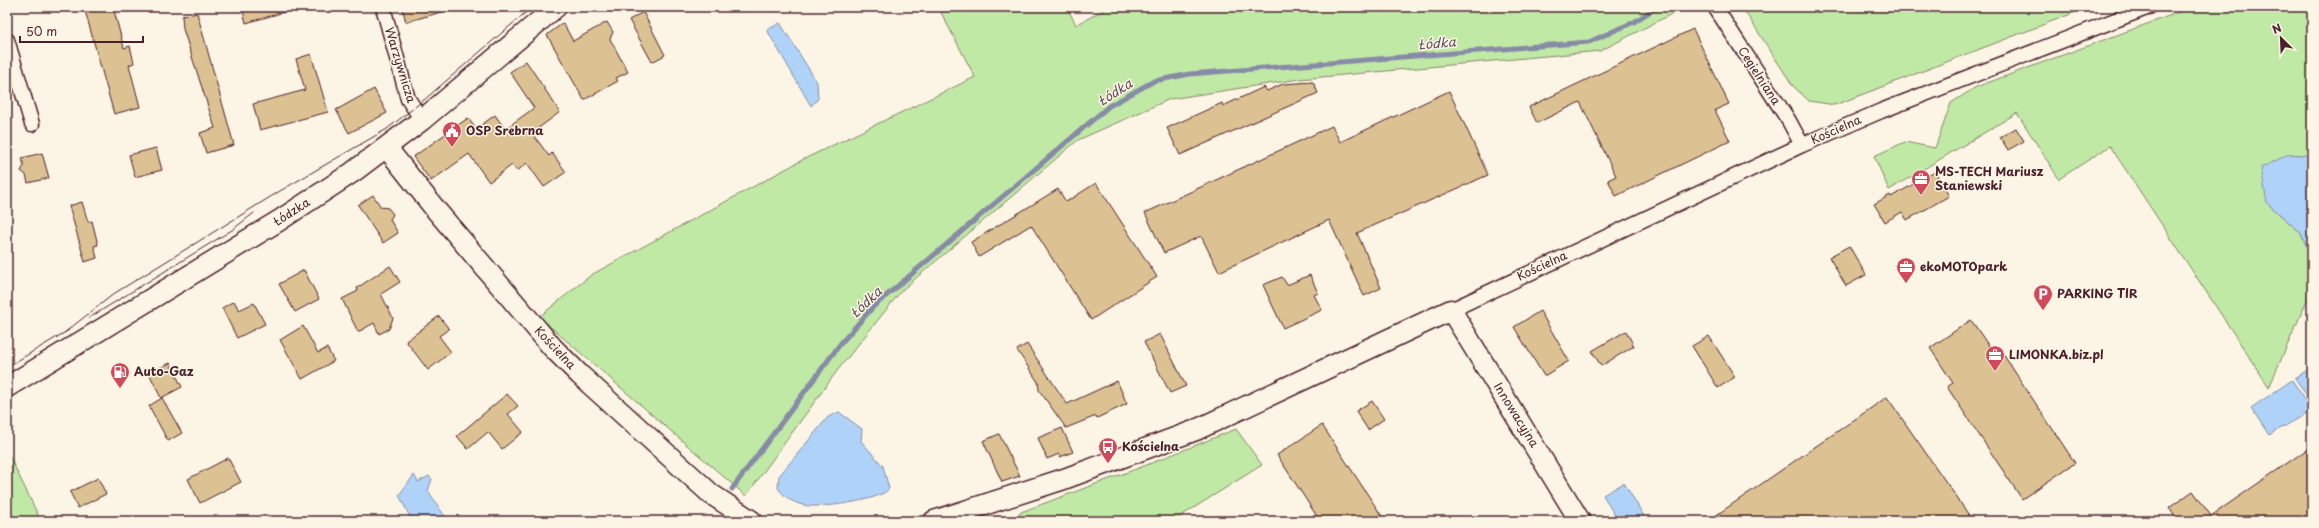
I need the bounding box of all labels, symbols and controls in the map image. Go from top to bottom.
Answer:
scale bar [20,18,143,44]
north arrow [2261,18,2301,58]
text: N [2269,19,2284,38]
text: 50 m [26,22,57,40]
street label: Warzywnicza [381,25,421,105]
water label: Łódka [1418,31,1457,54]
street label: Cegielniana [1734,43,1786,109]
water label: Łódka [1094,73,1136,110]
street label: Kościelna [1807,110,1864,148]
public building icon: OSP Srebrna [441,120,463,148]
place label: OSP Srebrna [466,121,544,139]
place label: MS-TECH Mariusz Staniewski [1935,162,2044,194]
office icon: MS-TECH Mariusz Staniewski [1910,168,1932,196]
street label: Łódzka [269,192,314,230]
street label: Kościelna [1514,245,1570,285]
office icon: ekoMOTOpark [1895,256,1917,284]
place label: ekoMOTOpark [1920,257,2007,275]
water label: Łódka [846,281,886,321]
parking icon: PARKING TIR [2032,283,2054,311]
place label: PARKING TIR [2057,284,2138,302]
street label: Kościelna [531,322,581,373]
office icon: LIMONKA.biz.pl [1984,344,2006,372]
place label: LIMONKA.biz.pl [2009,345,2103,363]
fuel station icon: Auto-Gaz [109,361,131,389]
place label: Auto-Gaz [134,362,194,380]
street label: Innowacyjna [1490,379,1544,451]
bus stop icon: Kościelna [1097,436,1119,464]
place label: Kościelna [1122,437,1179,455]

